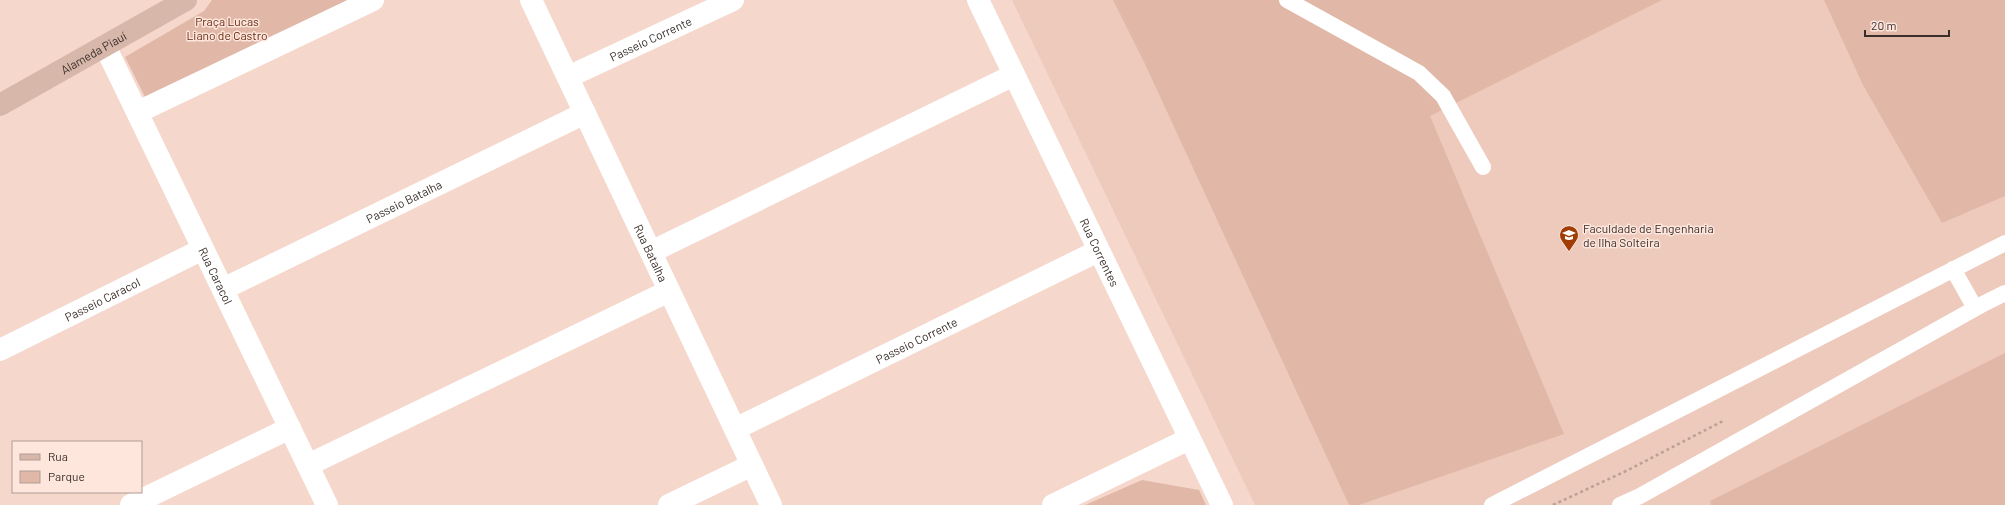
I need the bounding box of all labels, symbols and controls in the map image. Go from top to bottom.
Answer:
scale bar [1865,12,1949,38]
street label: Passeio Corrente [607,13,694,64]
park label: Praça Lucas Liano de Castro [187,14,268,42]
text: 20 m [1871,18,1897,32]
street label: Alameda Piauí [58,28,129,76]
street label: Passeio Batalha [364,177,444,225]
street label: Rua Correntes [1077,216,1122,289]
place label: Faculdade de Engenharia de Ilha Solteira [1583,221,1714,249]
street label: Rua Batalha [632,222,671,284]
school or university icon: Faculdade de Engenharia de Ilha Solteira [1558,224,1580,252]
street label: Rua Caracol [196,245,236,306]
street label: Passeio Caracol [62,275,142,324]
street label: Passeio Corrente [873,314,959,366]
legend [12,441,142,493]
text: Rua [48,449,68,463]
text: Parque [48,469,85,483]

